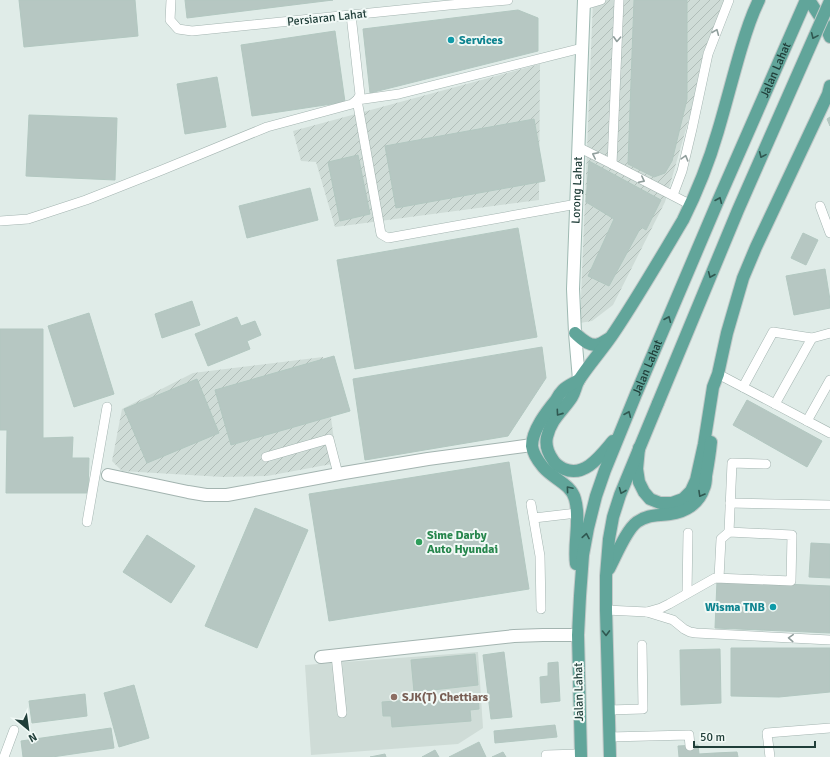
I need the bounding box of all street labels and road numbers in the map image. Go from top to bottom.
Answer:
street label: Persiaran Lahat [286,6,368,30]
street label: Jalan Lahat [757,40,794,100]
street label: Lorong Lahat [568,156,586,224]
street label: Jalan Lahat [629,337,666,398]
street label: Jalan Lahat [571,662,587,722]

